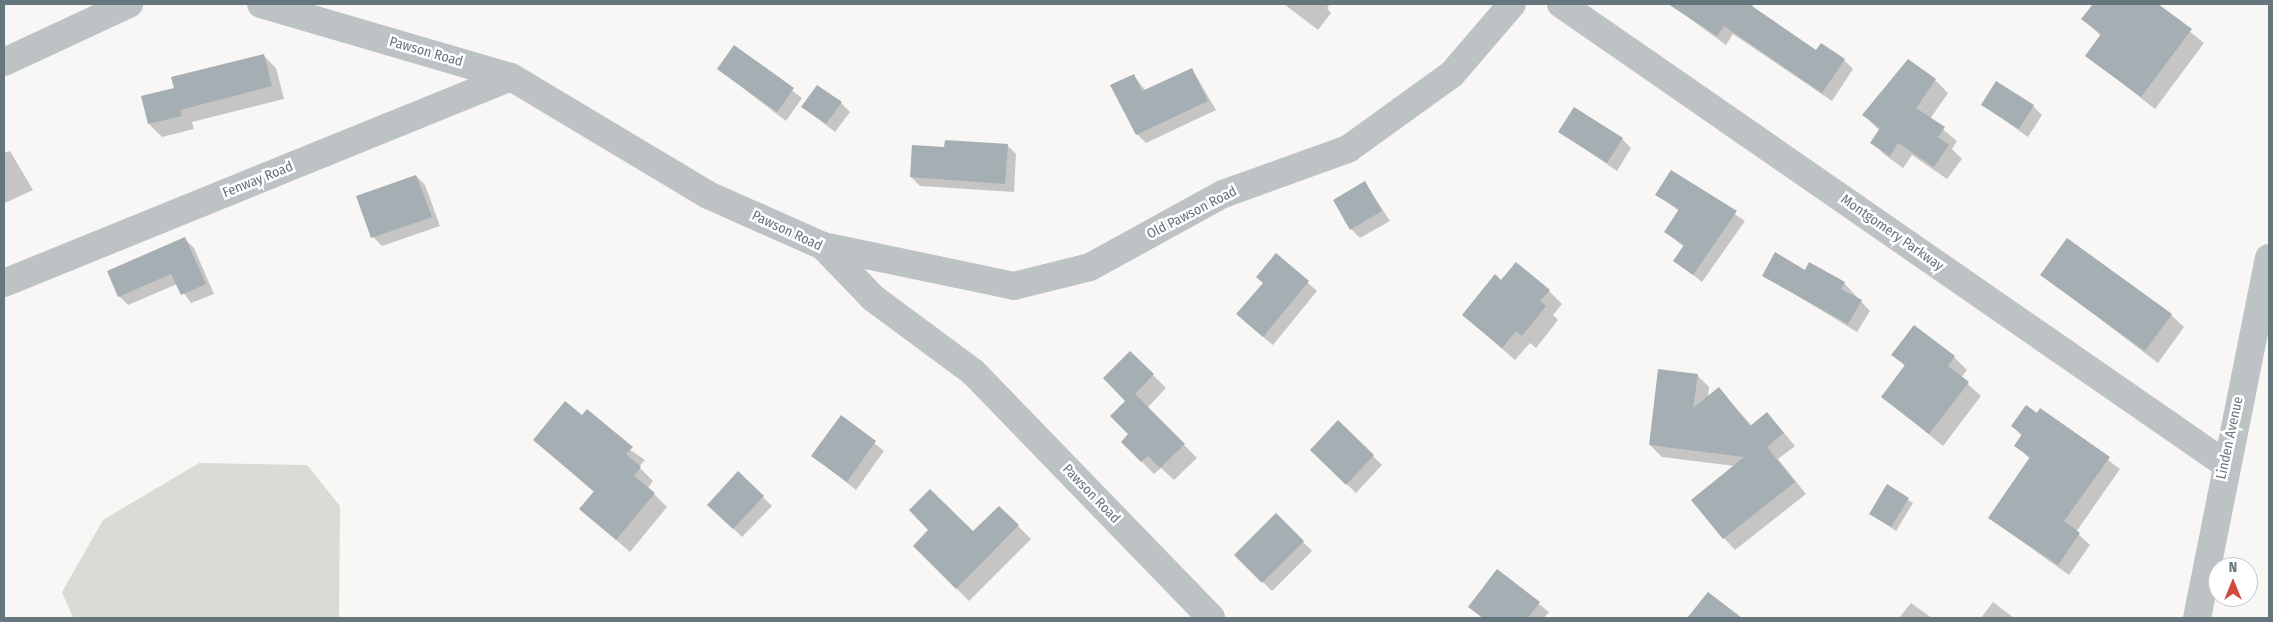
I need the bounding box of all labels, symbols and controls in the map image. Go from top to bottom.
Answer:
street label: Pawson Road [387,34,465,70]
street label: Fenway Road [220,158,296,202]
street label: Old Pawson Road [1144,183,1240,243]
street label: Montgomery Parkway [1837,191,1947,275]
street label: Pawson Road [749,207,825,255]
street label: Linden Avenue [2213,395,2247,481]
street label: Pawson Road [1059,461,1123,527]
north arrow [2208,557,2258,607]
text: N [2229,559,2237,576]

